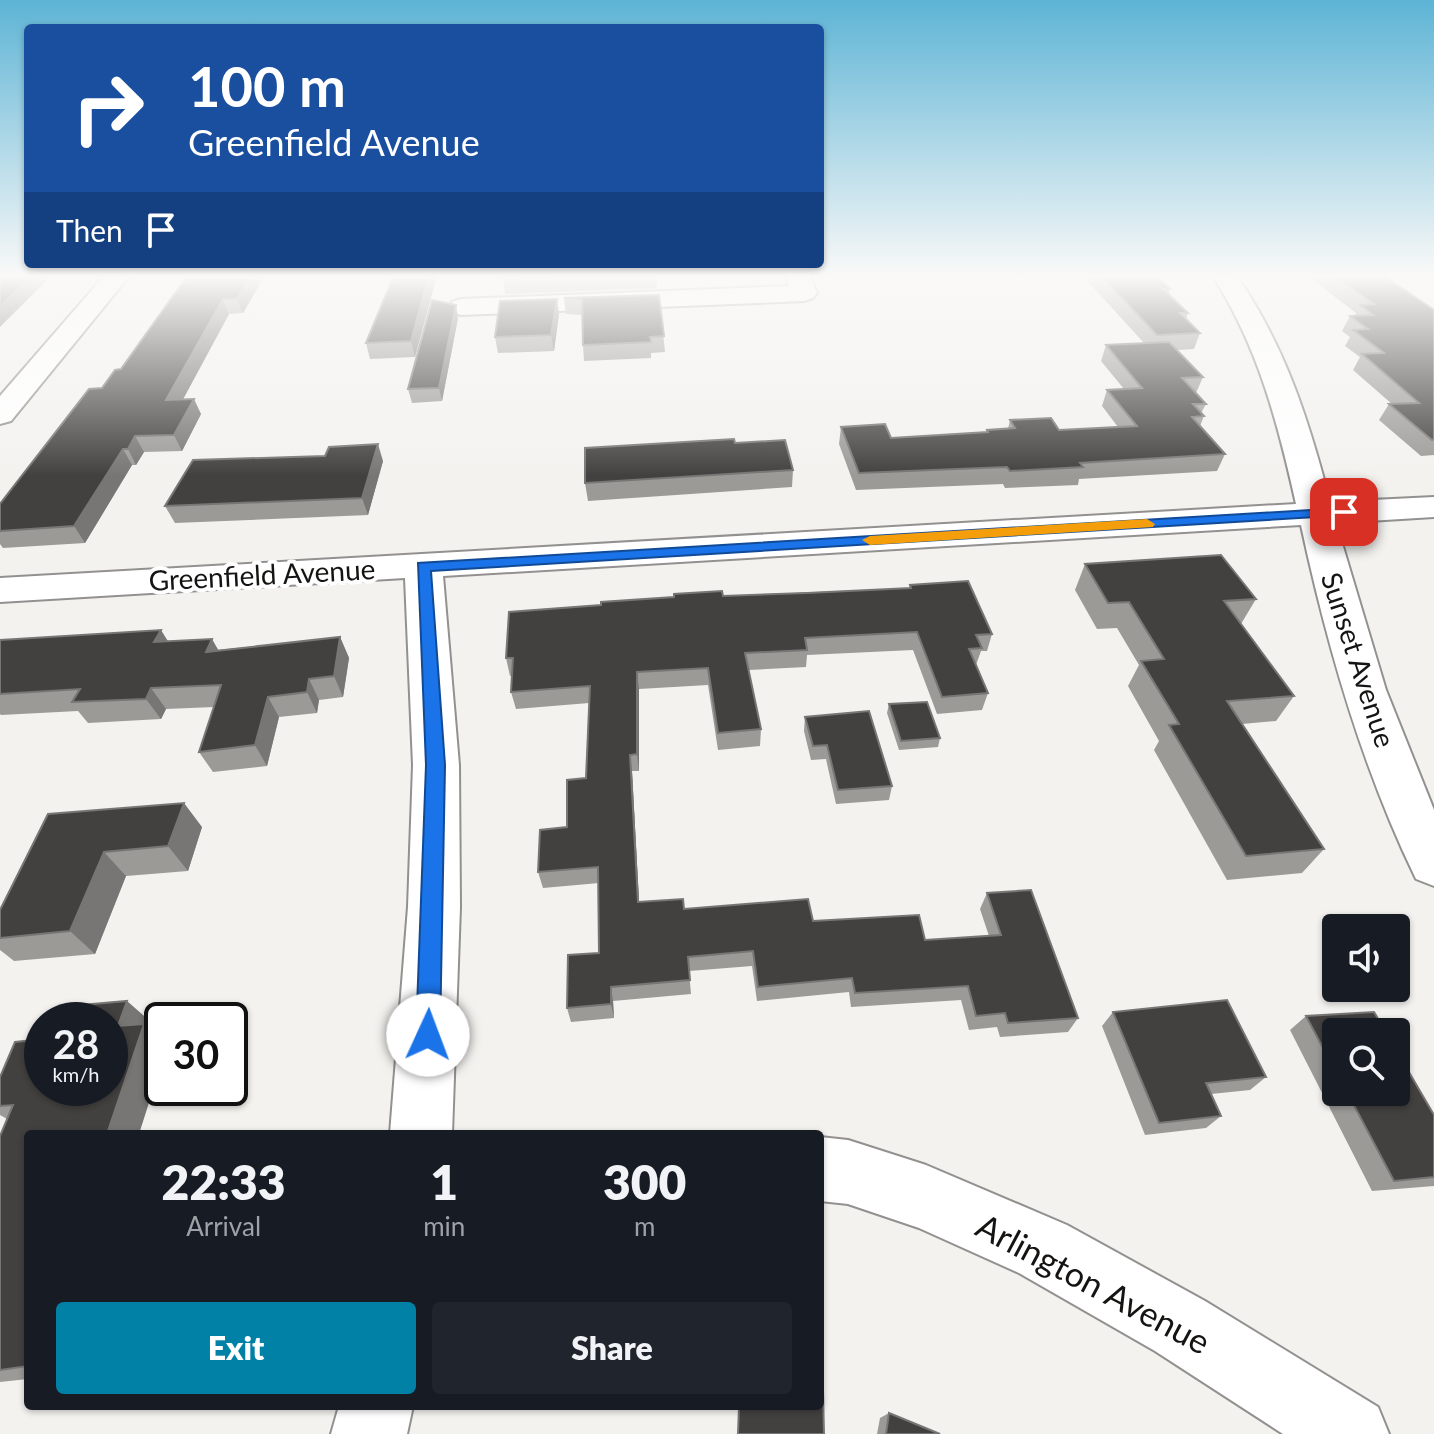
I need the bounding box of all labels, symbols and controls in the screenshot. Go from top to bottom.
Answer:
text: 100 m [188,52,346,119]
icon: right [56,56,160,160]
text: Greenfield Avenue [188,120,480,164]
icon: arrive [139,208,183,252]
text: Then [56,212,123,248]
pin [1310,478,1378,546]
icon: arrive [1322,490,1366,534]
street label: Greenfield Avenue [148,551,376,597]
street label: Sunset Avenue [1315,568,1403,751]
map controls [1322,914,1410,1106]
button: sound [1322,914,1410,1002]
position arrow [386,993,470,1077]
speed limit sign: 30 [144,1002,248,1106]
button: search [1322,1018,1410,1106]
text: 28 [53,1020,99,1068]
text: km/h [53,1062,99,1086]
text: 22:33 [162,1153,286,1210]
text: 1 [430,1153,458,1210]
text: 300 [603,1153,686,1210]
street label: Arlington Avenue [970,1204,1218,1361]
text: Arrival [186,1210,261,1242]
text: min [423,1210,465,1242]
text: m [634,1210,655,1242]
button: Exit [56,1302,416,1394]
button: Share [432,1302,792,1394]

